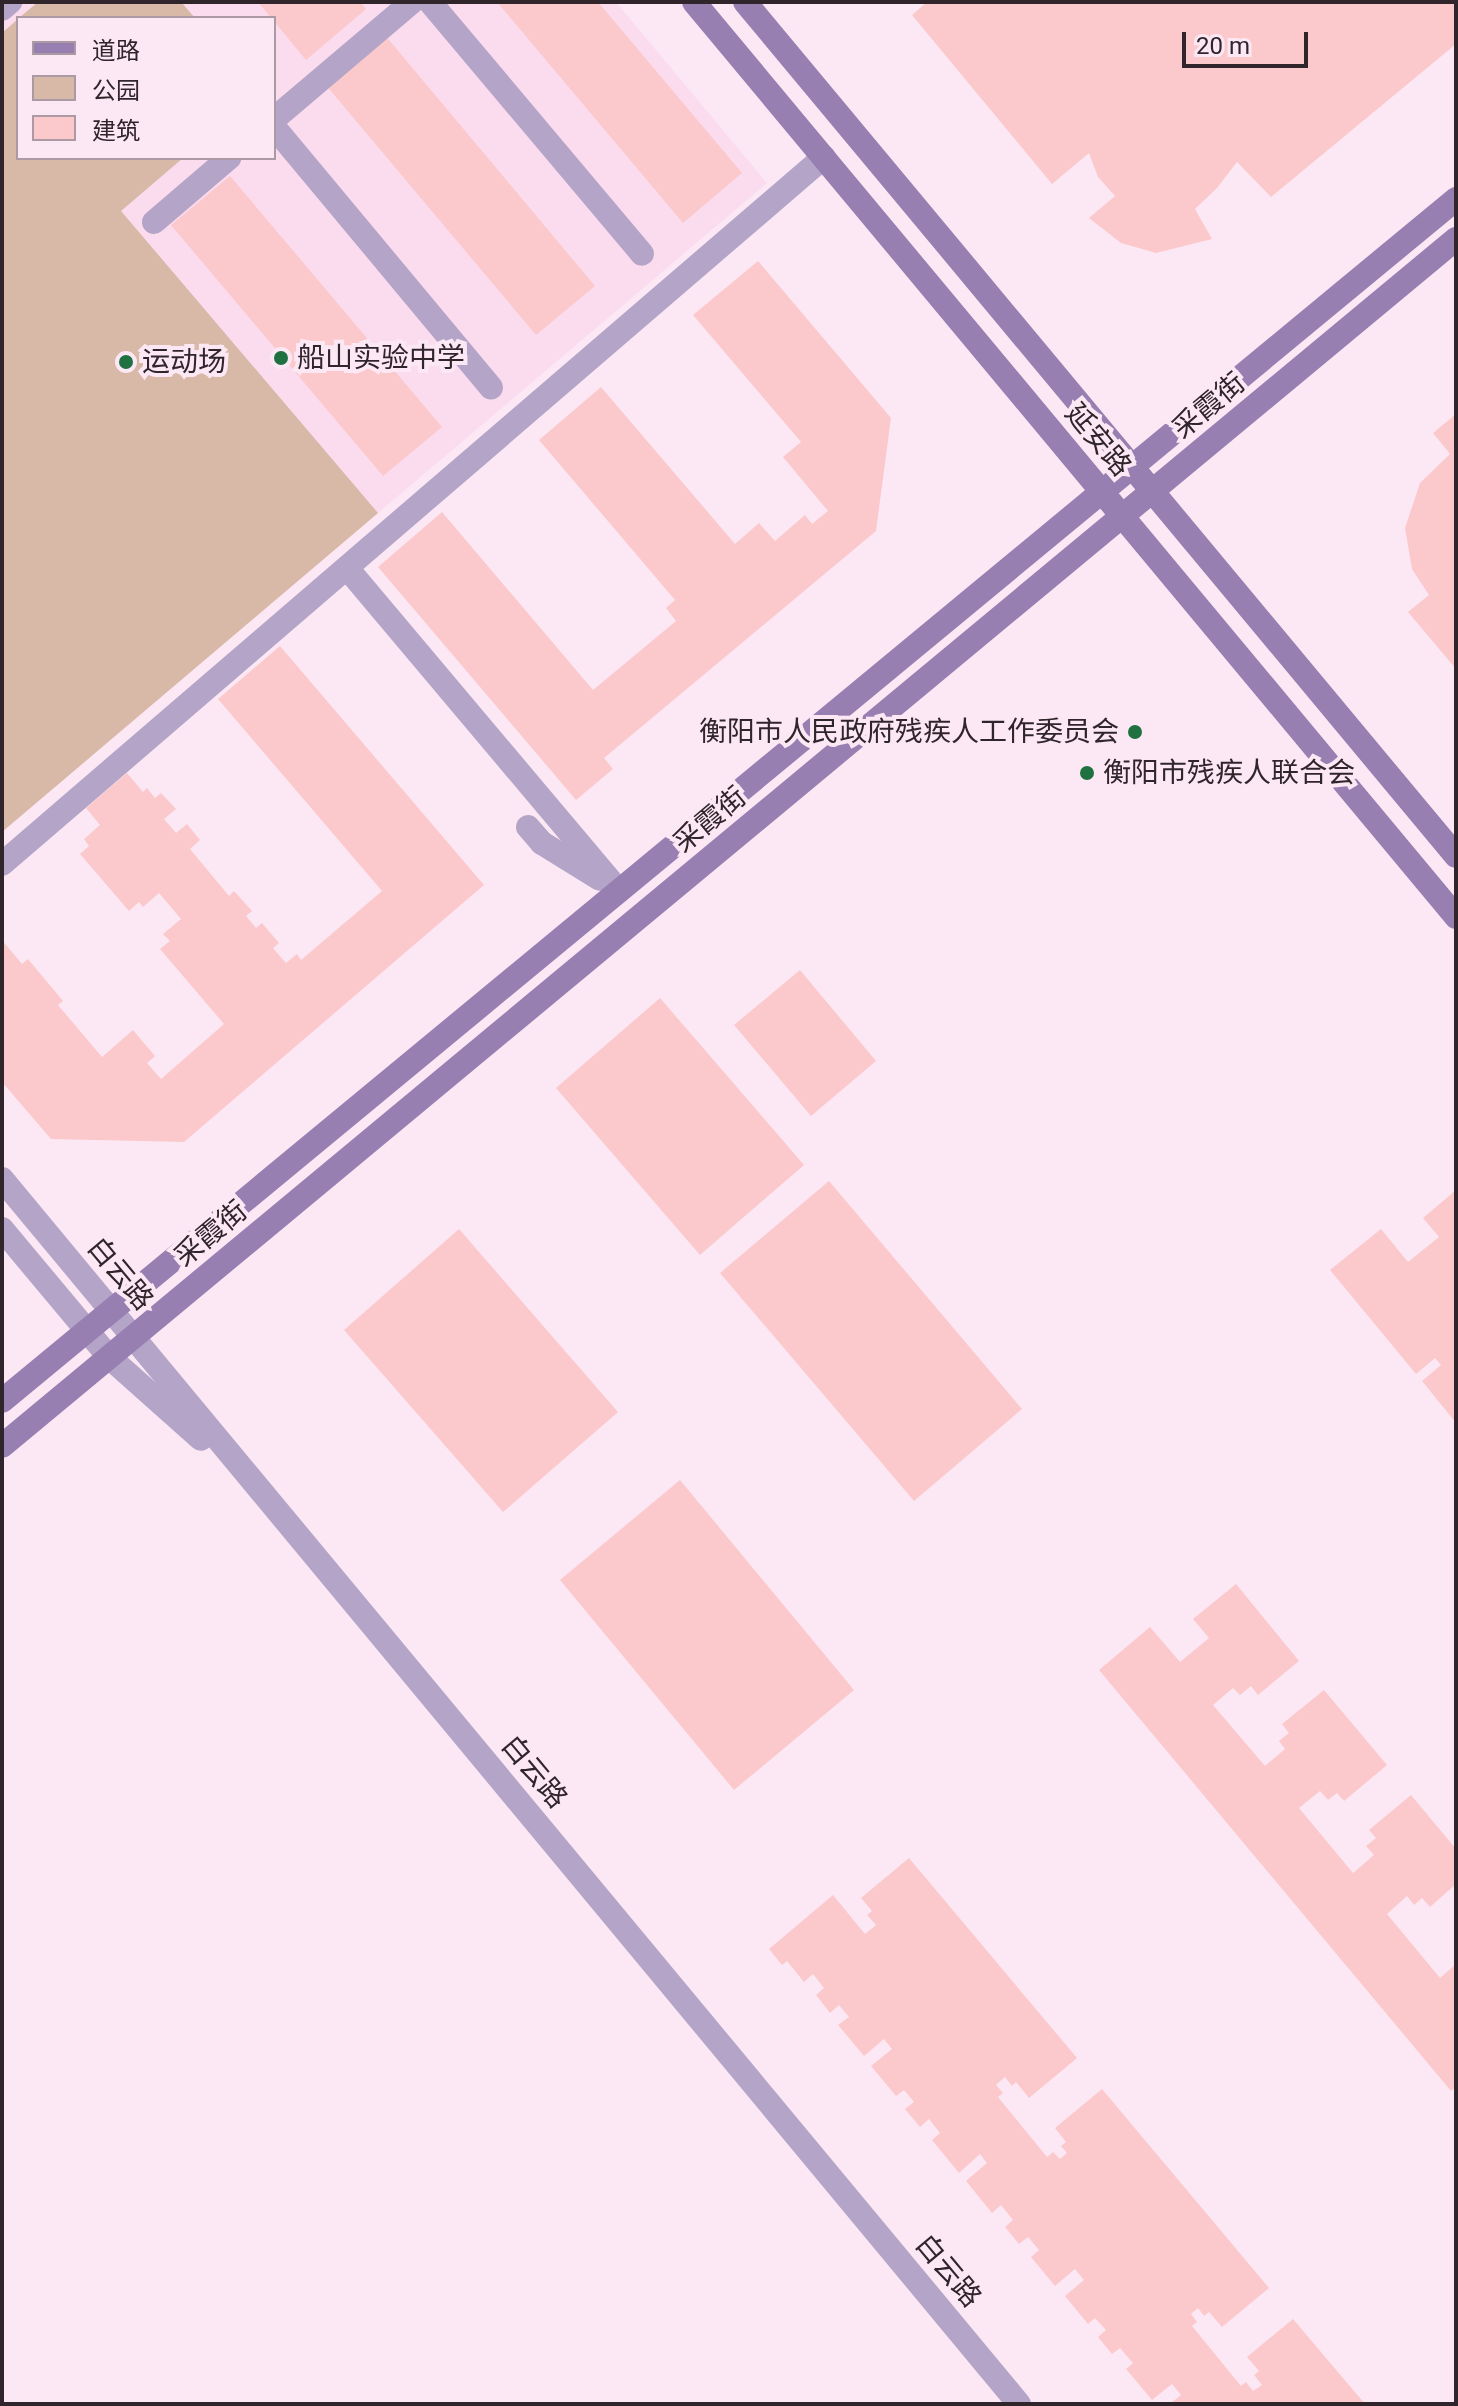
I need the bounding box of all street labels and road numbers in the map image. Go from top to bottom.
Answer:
street label: 采霞街 [1166,366,1252,446]
street label: 延安路 [1058,397,1138,483]
street label: 采霞街 [667,780,753,860]
street label: 采霞街 [168,1194,254,1274]
street label: 白云路 [80,1231,160,1317]
street label: 白云路 [494,1729,574,1815]
street label: 白云路 [908,2228,988,2314]

